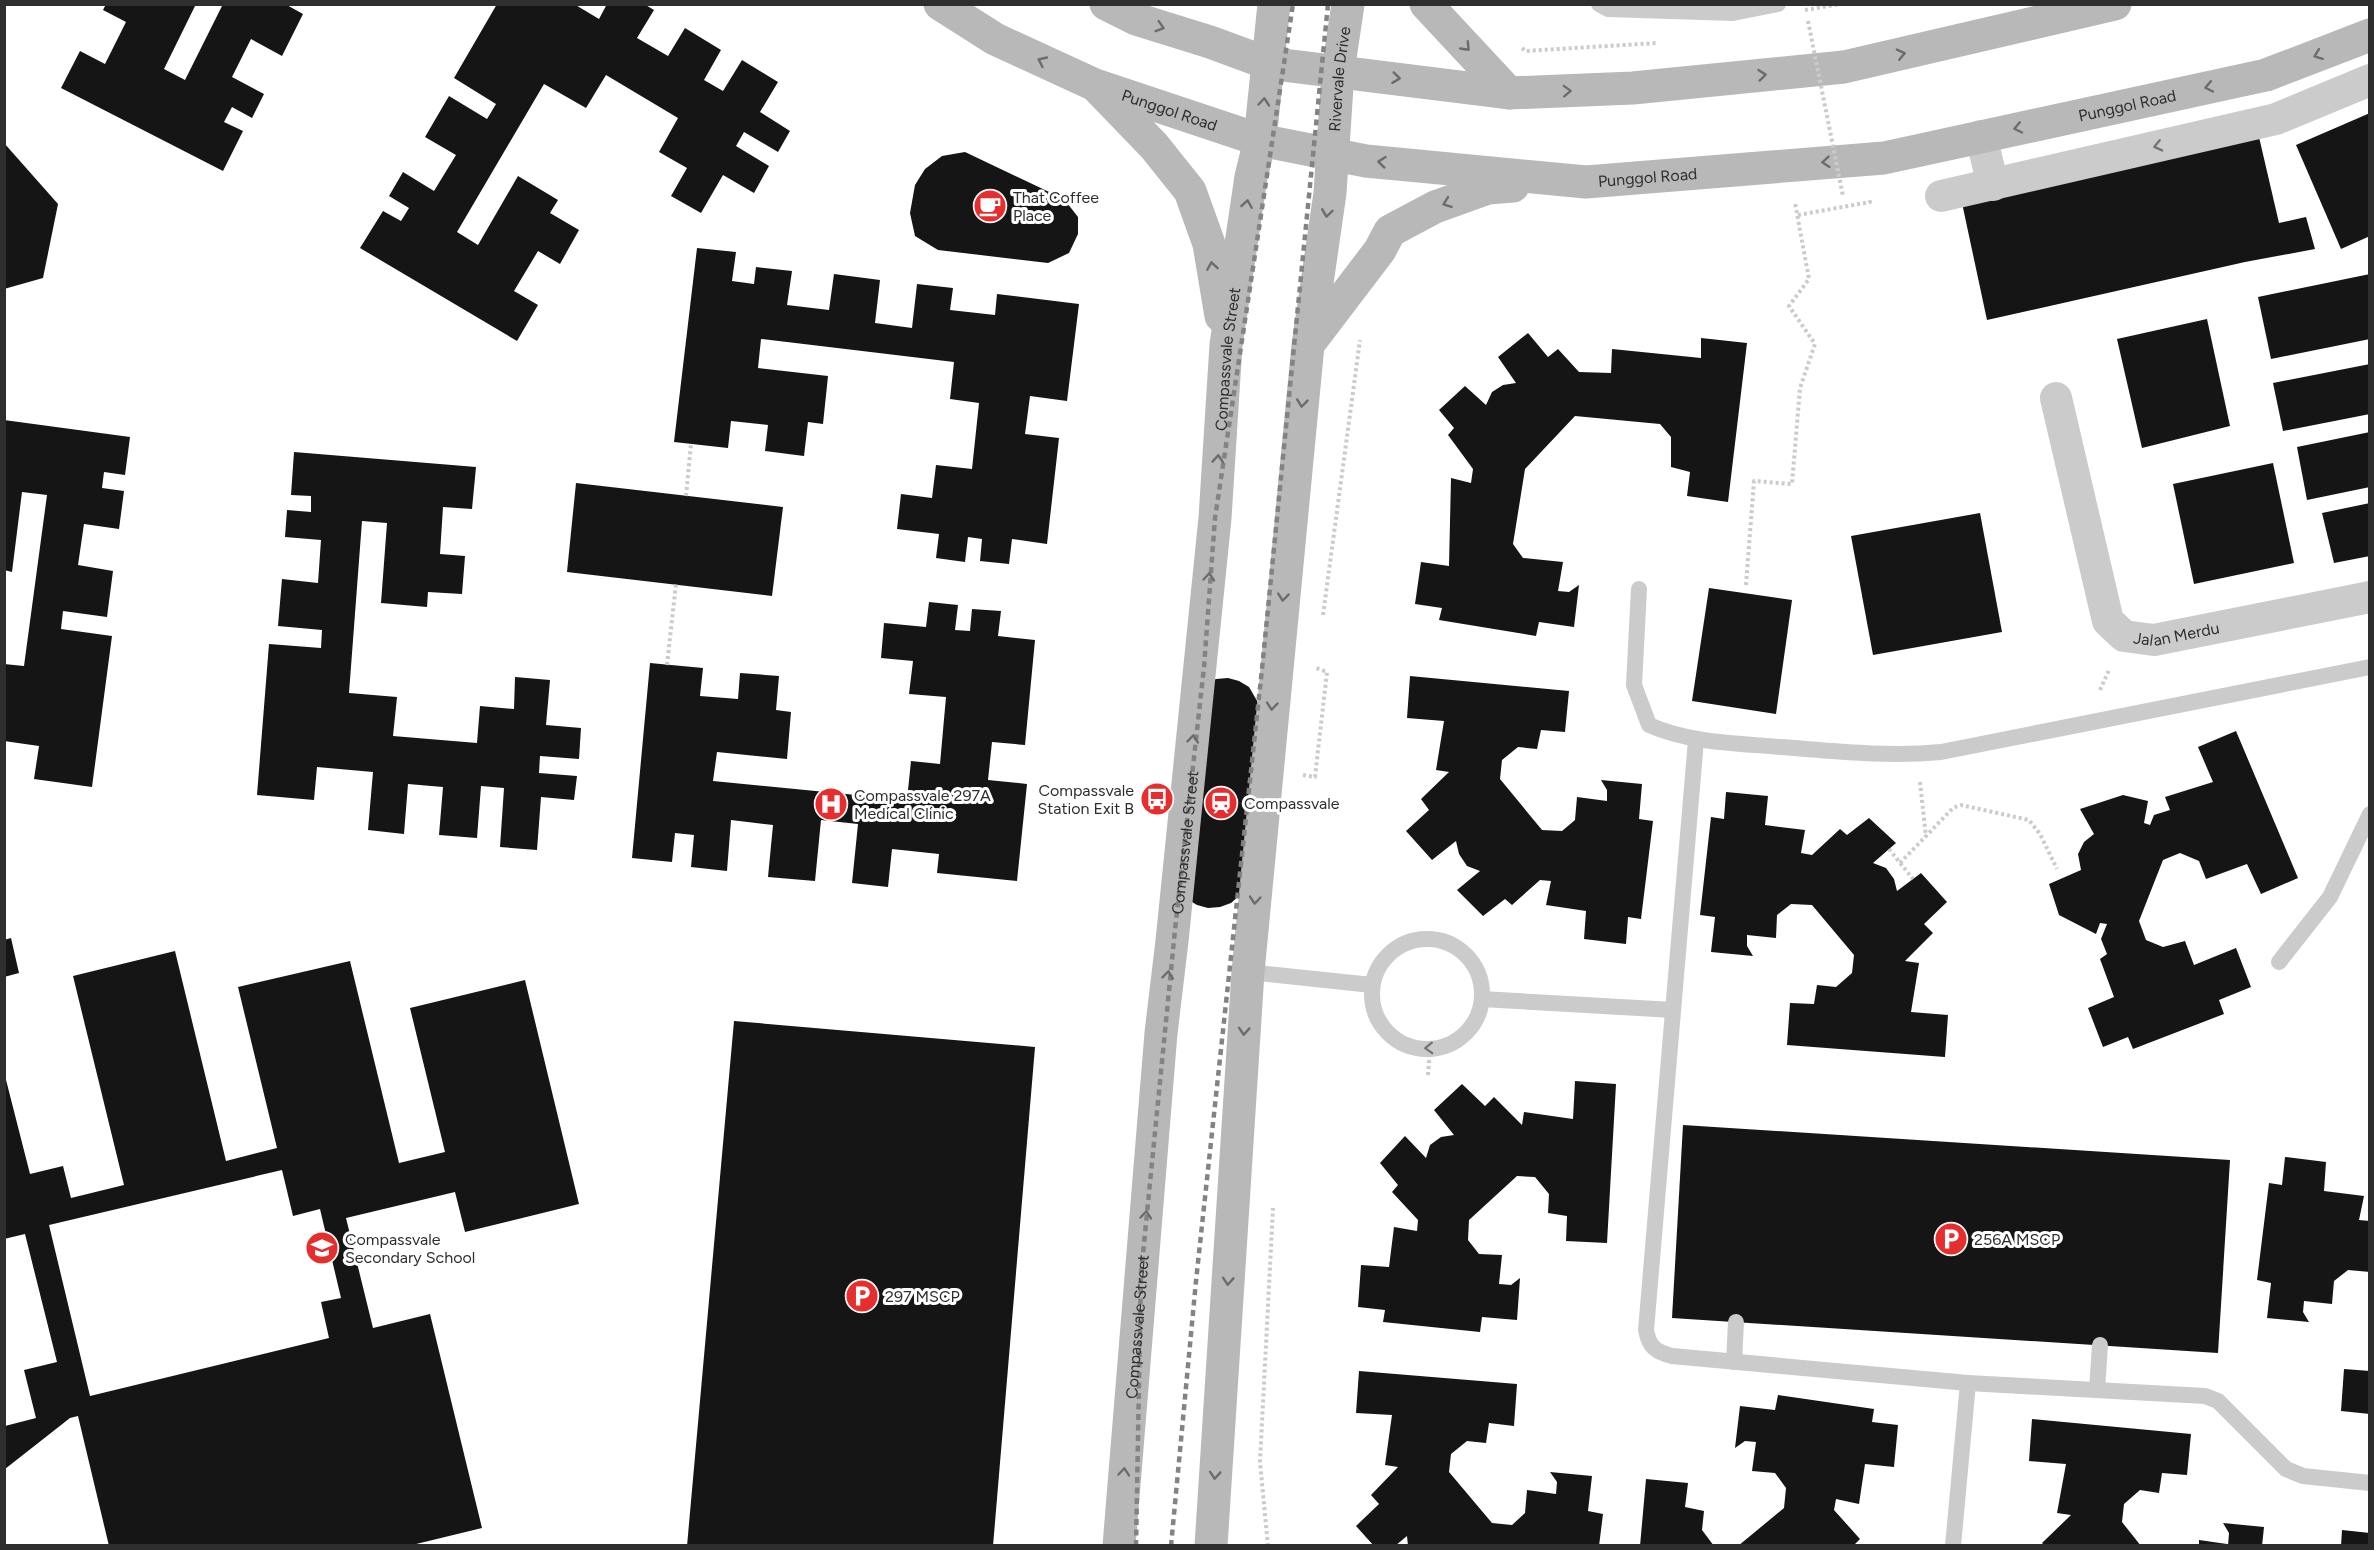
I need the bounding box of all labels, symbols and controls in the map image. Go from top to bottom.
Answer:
one-way arrow [1154,20,1165,32]
street label: Rivervale Drive [1325,25,1354,132]
one-way arrow [1458,40,1469,51]
one-way arrow [1896,48,1906,61]
one-way arrow [2313,48,2324,60]
one-way arrow [1038,56,1049,68]
one-way arrow [1757,69,1766,82]
one-way arrow [1392,72,1401,84]
one-way arrow [2204,80,2214,93]
one-way arrow [1563,84,1572,97]
street label: Punggol Road [1119,85,1220,135]
street label: Punggol Road [2076,85,2178,125]
one-way arrow [1257,97,1270,106]
one-way arrow [2014,121,2024,134]
one-way arrow [2153,139,2163,152]
one-way arrow [1377,156,1386,169]
one-way arrow [1821,156,1830,169]
street label: Punggol Road [1597,164,1698,191]
cafe icon: That Coffee Place [972,188,1008,224]
place label: That Coffee Place [1013,188,1099,225]
one-way arrow [1442,195,1453,208]
one-way arrow [1240,199,1252,208]
one-way arrow [1322,208,1334,218]
one-way arrow [1207,262,1219,271]
street label: Compassvale Street [1211,286,1244,432]
one-way arrow [1296,399,1309,408]
one-way arrow [1212,455,1225,464]
one-way arrow [1203,573,1216,582]
one-way arrow [1277,593,1290,602]
street label: Jalan Merdu [2132,618,2221,649]
one-way arrow [1266,702,1279,711]
one-way arrow [1187,735,1199,744]
street label: Compassvale Street [1167,769,1202,915]
place label: Compassvale Station Exit B [1038,781,1134,818]
bus stop icon: Compassvale Station Exit B [1139,781,1175,817]
station icon: Compassvale [1203,785,1239,821]
hospital icon: Compassvale 297A Medical Clinic [813,786,849,822]
place label: Compassvale 297A Medical Clinic [854,786,991,823]
place label: Compassvale [1244,794,1340,813]
one-way arrow [1249,896,1262,905]
one-way arrow [1161,970,1174,980]
one-way arrow [1238,1026,1251,1035]
one-way arrow [1424,1041,1433,1054]
one-way arrow [1139,1210,1152,1219]
parking icon: 256A MSCP [1933,1221,1969,1257]
school or university icon: Compassvale Secondary School [304,1230,340,1266]
place label: Compassvale Secondary School [345,1230,475,1267]
place label: 256A MSCP [1974,1230,2060,1249]
street label: Compassvale Street [1122,1254,1152,1399]
one-way arrow [1222,1276,1235,1285]
parking icon: 297 MSCP [844,1278,880,1314]
place label: 297 MSCP [885,1287,960,1306]
one-way arrow [1117,1467,1130,1476]
one-way arrow [1208,1471,1221,1480]

